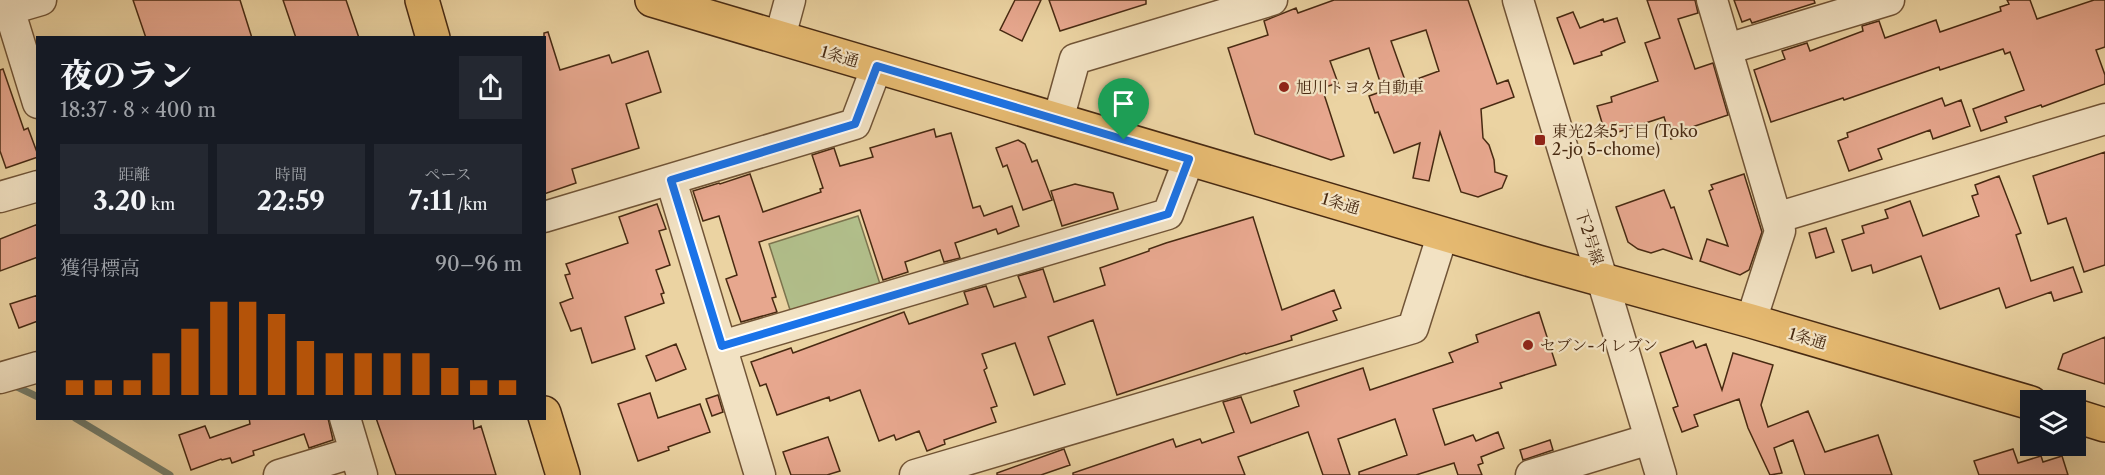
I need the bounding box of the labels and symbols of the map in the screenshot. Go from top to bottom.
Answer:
street label: 1条通 [819,41,861,71]
place label: 旭川トヨタ自動車 [1296,77,1424,97]
pin [1098,78,1149,140]
marker: 旭川トヨタ自動車 [1277,80,1291,94]
place label: 東光2条5丁目 (Toko 2-jo 5-chome) [1552,121,1698,159]
marker: 東光2条5丁目 (Toko 2-jo 5-chome) [1533,133,1547,147]
street label: 1条通 [1320,188,1362,218]
street label: 下2号線 [1572,207,1608,267]
street label: 1条通 [1787,323,1829,353]
place label: セブン-イレブン [1540,335,1658,355]
marker: セブン-イレブン [1521,338,1535,352]

